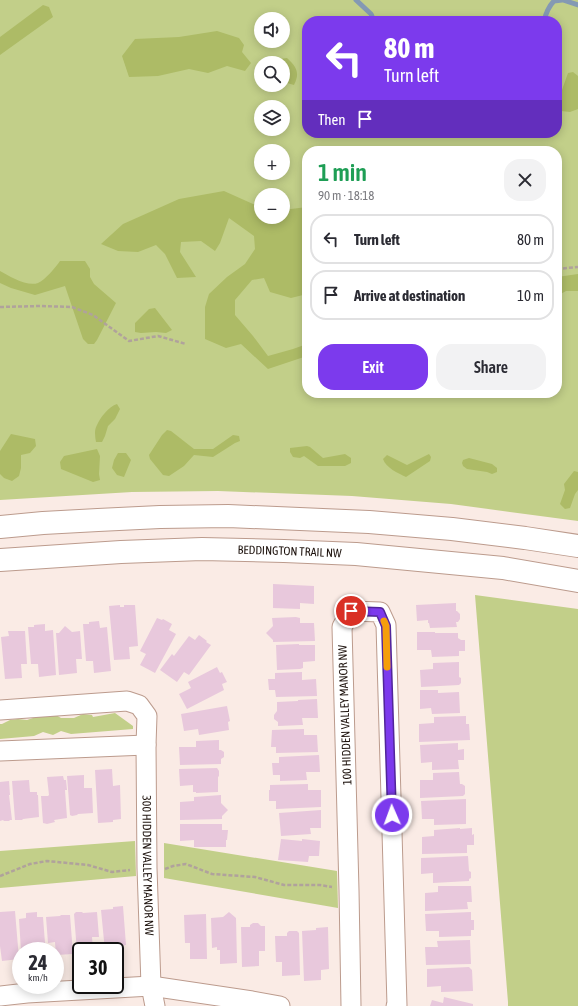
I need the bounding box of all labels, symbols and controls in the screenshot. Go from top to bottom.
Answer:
map controls [254,12,290,224]
button: sound [254,12,290,48]
icon: left [318,32,370,84]
text: 80 m [384,32,434,64]
button: search [254,56,290,92]
text: Turn left [384,65,439,86]
button: layers [254,100,290,136]
icon: arrive [354,108,376,130]
text: Then [318,111,346,128]
button: + [254,144,290,180]
text: 1 min [318,159,367,186]
button: close [504,159,546,201]
button: − [254,188,290,224]
text: 90 m · 18:18 [318,188,374,203]
icon: left [320,228,342,250]
text: Turn left [354,231,400,248]
text: 80 m [517,231,544,248]
icon: arrive [320,284,342,306]
text: Arrive at destination [354,287,465,304]
text: 10 m [517,287,544,304]
button: Exit [318,344,428,390]
button: Share [436,344,546,390]
street label: BEDDINGTON TRAIL NW [238,543,342,560]
pin [334,594,368,628]
icon: arrive [340,600,362,622]
street label: 100 HIDDEN VALLEY MANOR NW [336,644,354,785]
position arrow [371,794,413,836]
street label: 300 HIDDEN VALLEY MANOR NW [139,795,156,936]
speed limit sign: 30 [72,942,124,994]
text: 24 [29,951,47,974]
text: km/h [28,972,48,983]

